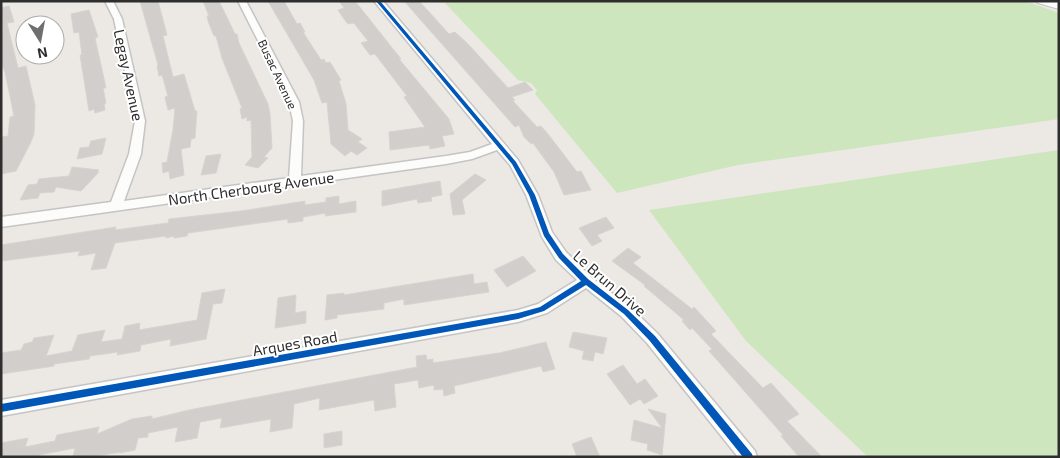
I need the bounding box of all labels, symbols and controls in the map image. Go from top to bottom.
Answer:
north arrow [15,15,65,65]
street label: Legay Avenue [111,28,147,122]
street label: Busac Avenue [256,37,300,111]
text: N [36,44,49,63]
street label: North Cherbourg Avenue [167,167,335,209]
street label: Le Brun Drive [570,246,650,320]
street label: Arques Road [251,327,339,359]

